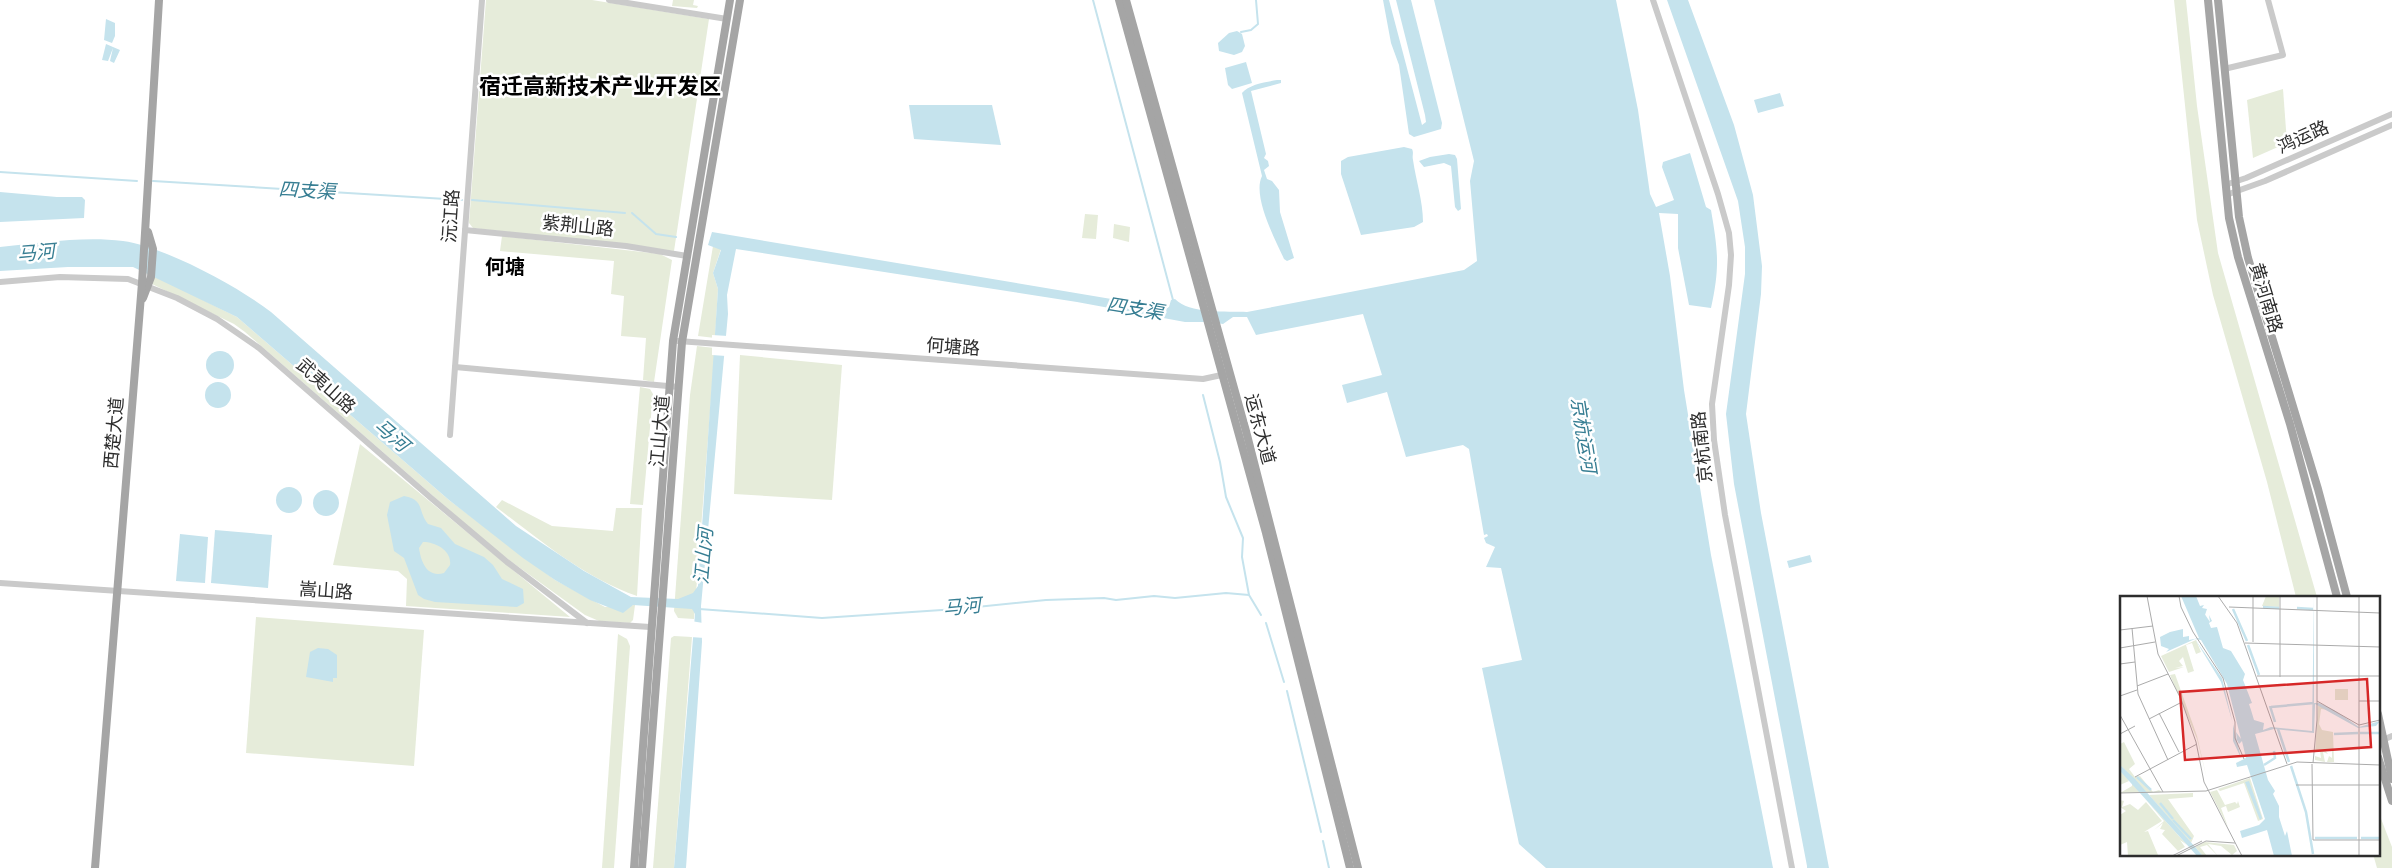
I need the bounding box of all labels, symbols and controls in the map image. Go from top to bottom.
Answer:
district label: 宿迁高新技术产业开发区 [479,73,721,100]
street label: 鸿运路 [2274,116,2332,158]
water label: 四支渠 [278,178,339,204]
street label: 沅江路 [438,188,464,244]
street label: 紫荆山路 [541,211,615,241]
water label: 马河 [16,239,60,266]
district label: 何塘 [485,255,525,279]
street label: 黄河南路 [2245,260,2287,336]
water label: 四支渠 [1105,293,1168,325]
street label: 何塘路 [925,334,981,360]
street label: 武夷山路 [292,354,360,418]
street label: 运东大道 [1240,391,1280,467]
street label: 江山大道 [646,394,674,468]
street label: 西楚大道 [100,396,128,470]
water label: 京杭运河 [1566,396,1601,478]
street label: 京杭南路 [1687,410,1717,484]
water label: 马河 [370,414,417,459]
water label: 江山河 [690,523,718,585]
street label: 嵩山路 [298,578,354,604]
water label: 马河 [942,593,986,620]
inset map [2120,596,2380,856]

